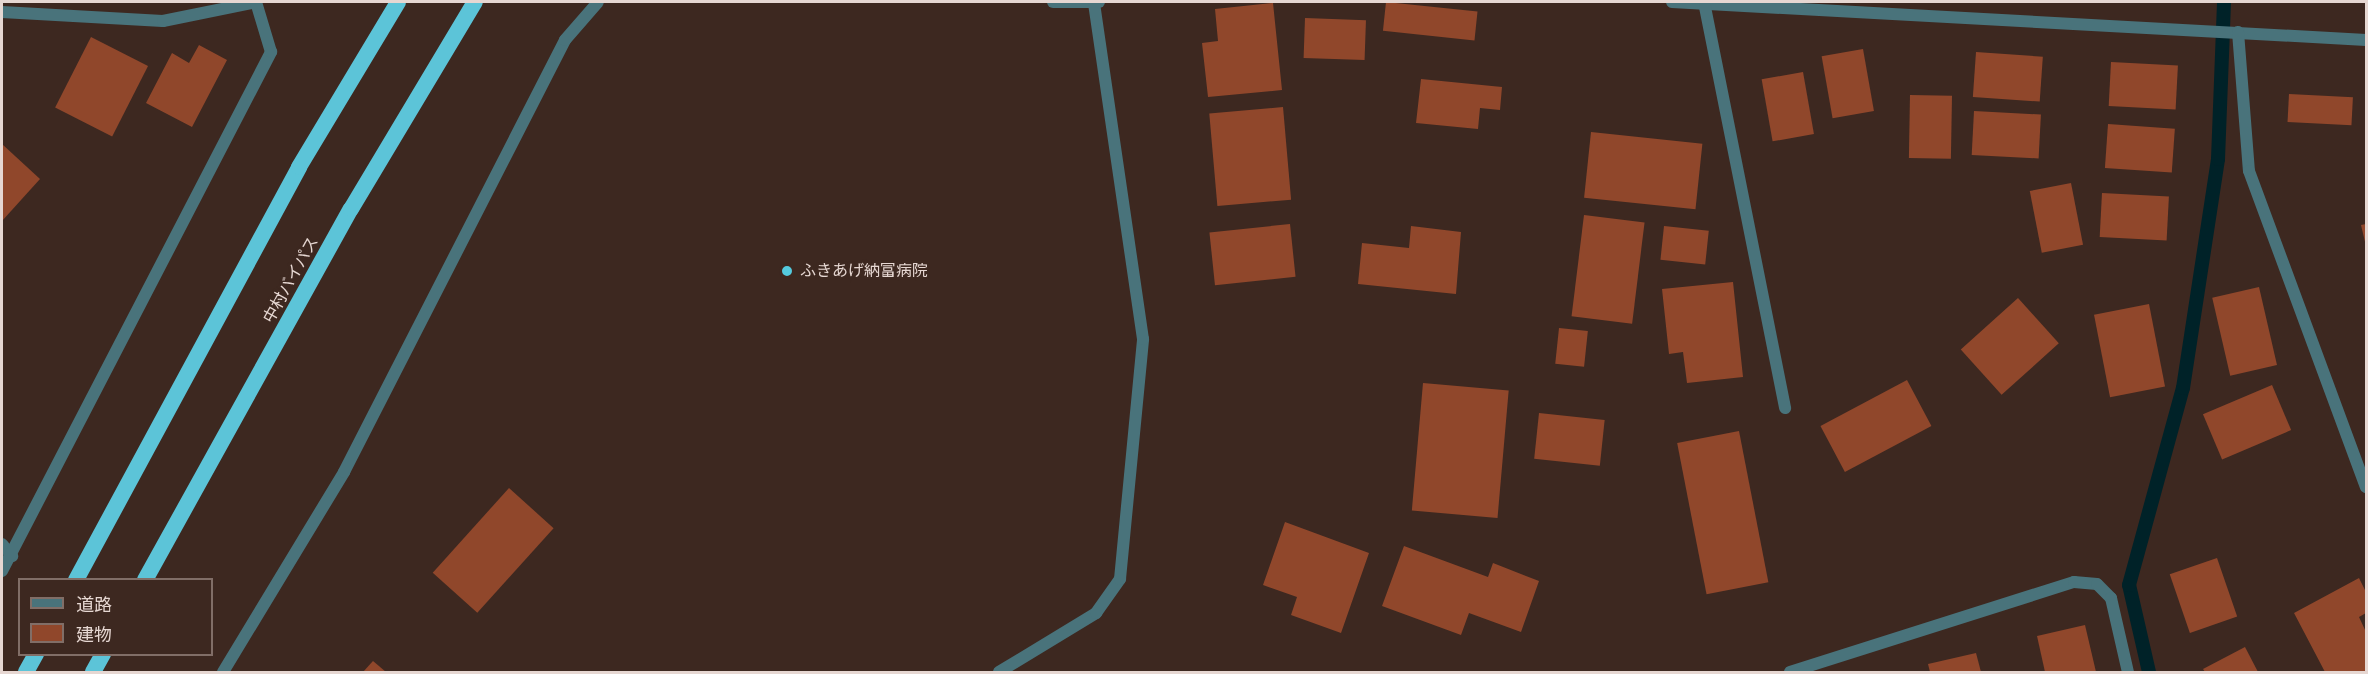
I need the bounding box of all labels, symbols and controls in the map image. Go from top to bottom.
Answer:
street label: 中村バイパス [259,233,323,327]
place label: ふきあげ納富病院 [800,261,928,281]
marker: ふきあげ納富病院 [778,262,796,280]
legend [18,578,213,656]
text: 道路 [76,594,112,615]
text: 建物 [76,624,112,645]

